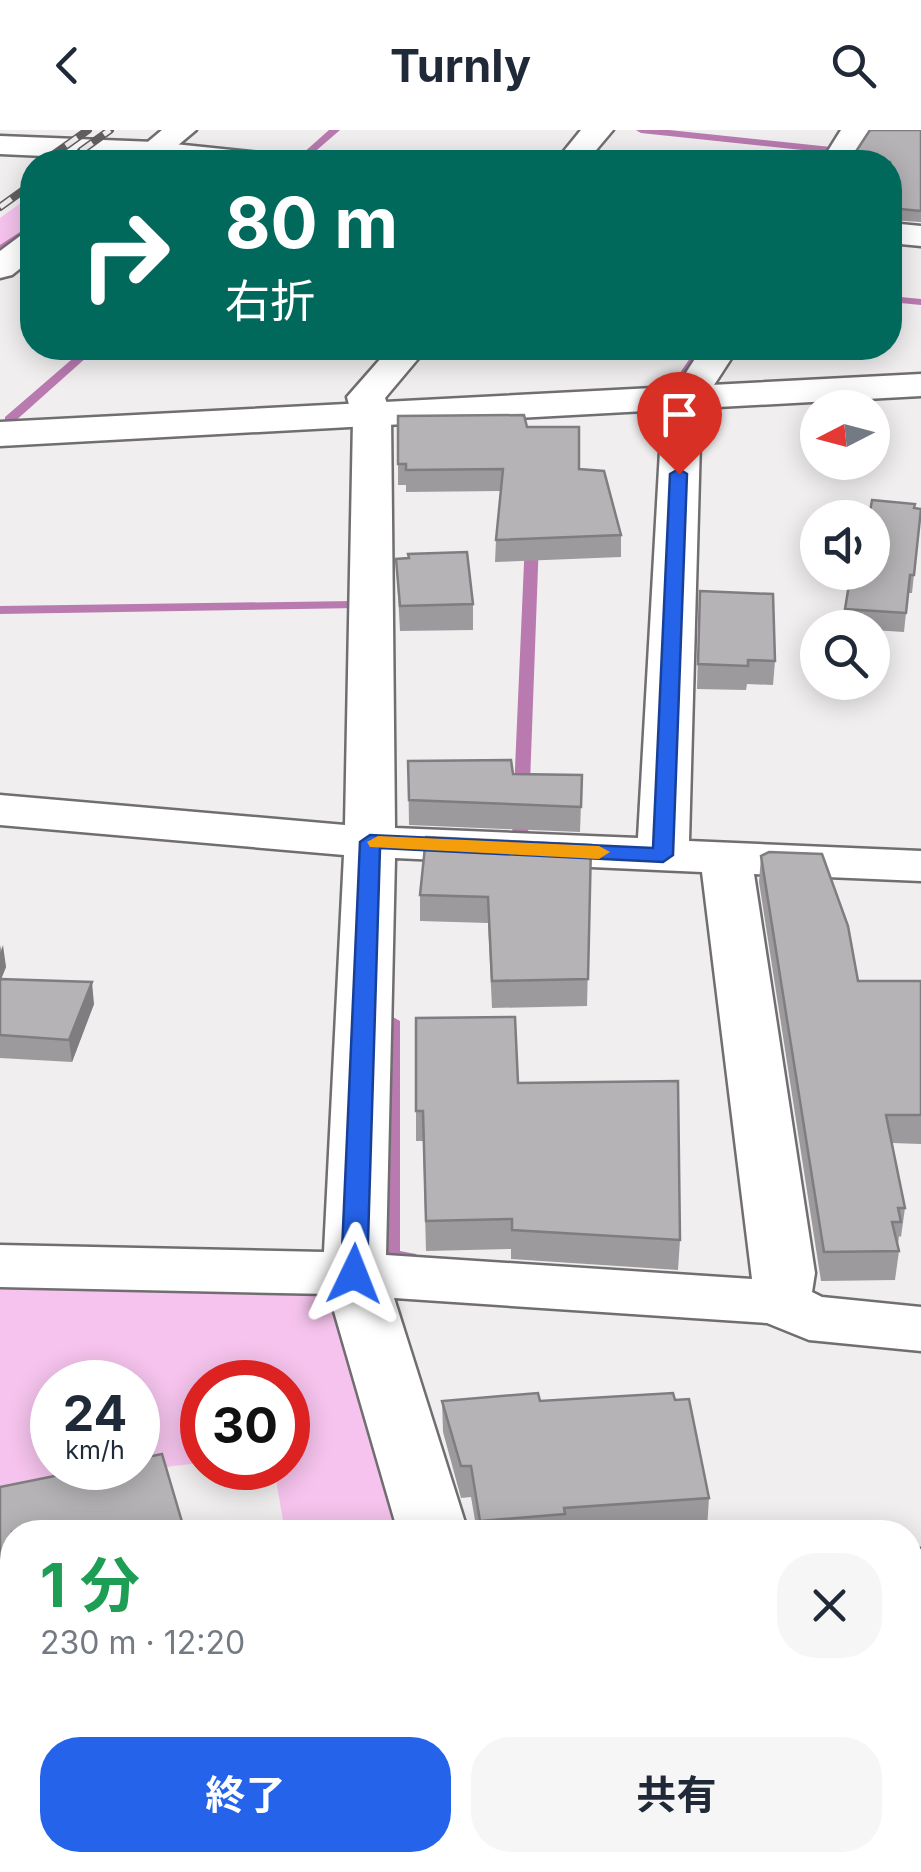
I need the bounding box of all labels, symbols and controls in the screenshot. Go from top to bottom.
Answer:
icon: back [40,38,95,93]
text: Turnly [390,38,531,93]
icon: search [826,38,881,93]
text: 80 m [225,180,398,265]
icon: right [60,190,190,320]
text: 右折 [225,273,315,328]
pin [637,372,722,475]
icon: arrive [652,387,707,442]
north arrow [800,390,890,480]
map controls [800,390,890,700]
button: sound [800,500,890,590]
button: search [800,610,890,700]
position arrow [302,1222,406,1326]
speed limit sign: 30 [180,1360,310,1490]
text: 24 [63,1383,127,1443]
text: km/h [65,1435,125,1465]
text: 1 分 [40,1549,140,1621]
button: close [777,1553,882,1658]
text: 230 m · 12:20 [40,1623,245,1662]
button: 終了 [40,1737,451,1852]
button: 共有 [471,1737,882,1852]

